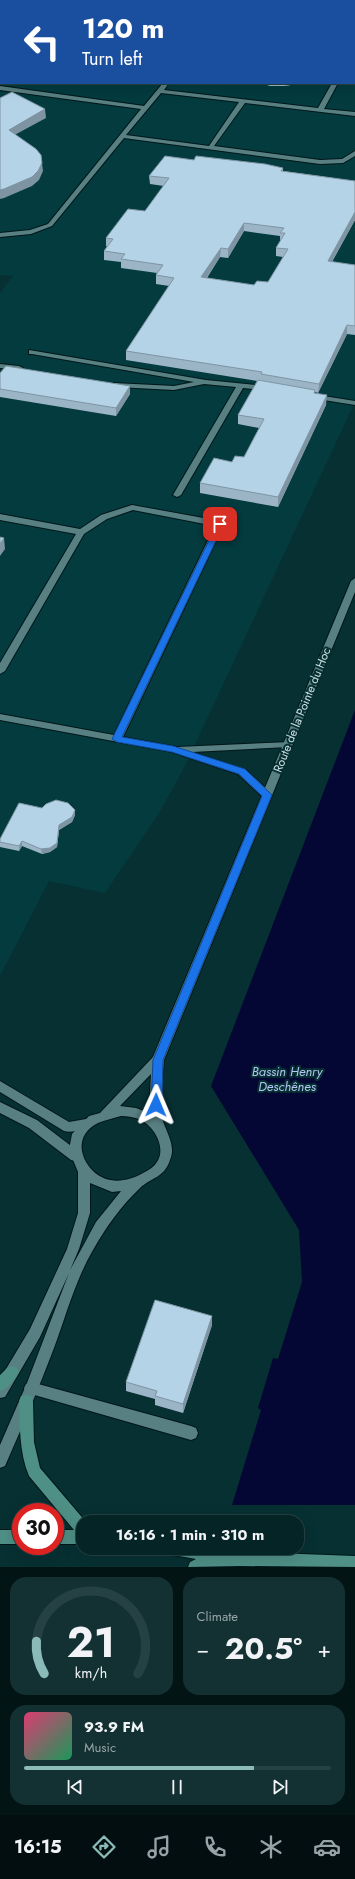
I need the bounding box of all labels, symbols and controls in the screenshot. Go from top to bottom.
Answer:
text: 120 m [82,8,165,49]
icon: left [16,16,68,68]
text: Turn left [82,46,142,72]
pin [203,507,237,541]
icon: arrive [209,513,231,535]
street label: Route de la Pointe du Hoc [269,645,335,775]
water label: Bassin Henry Deschênes [252,1062,324,1096]
position arrow [135,1084,177,1126]
speed limit sign: 30 [12,1503,64,1555]
text: 16:16 · 1 min · 310 m [116,1524,264,1546]
text: Climate [197,1607,238,1626]
text: 21 [67,1612,115,1673]
text: 20.5° [225,1627,302,1670]
text: − [197,1633,209,1665]
text: + [317,1633,331,1665]
text: km/h [75,1663,107,1683]
text: 93.9 FM [84,1716,144,1738]
text: Music [84,1738,116,1757]
icon: previous [64,1776,86,1798]
icon: pause [166,1776,188,1798]
icon: next [269,1776,291,1798]
icon: directions [90,1833,118,1861]
icon: music [145,1833,173,1861]
icon: phone [201,1833,229,1861]
icon: climate [257,1833,285,1861]
icon: car [313,1833,341,1861]
text: 16:15 [14,1834,62,1860]

